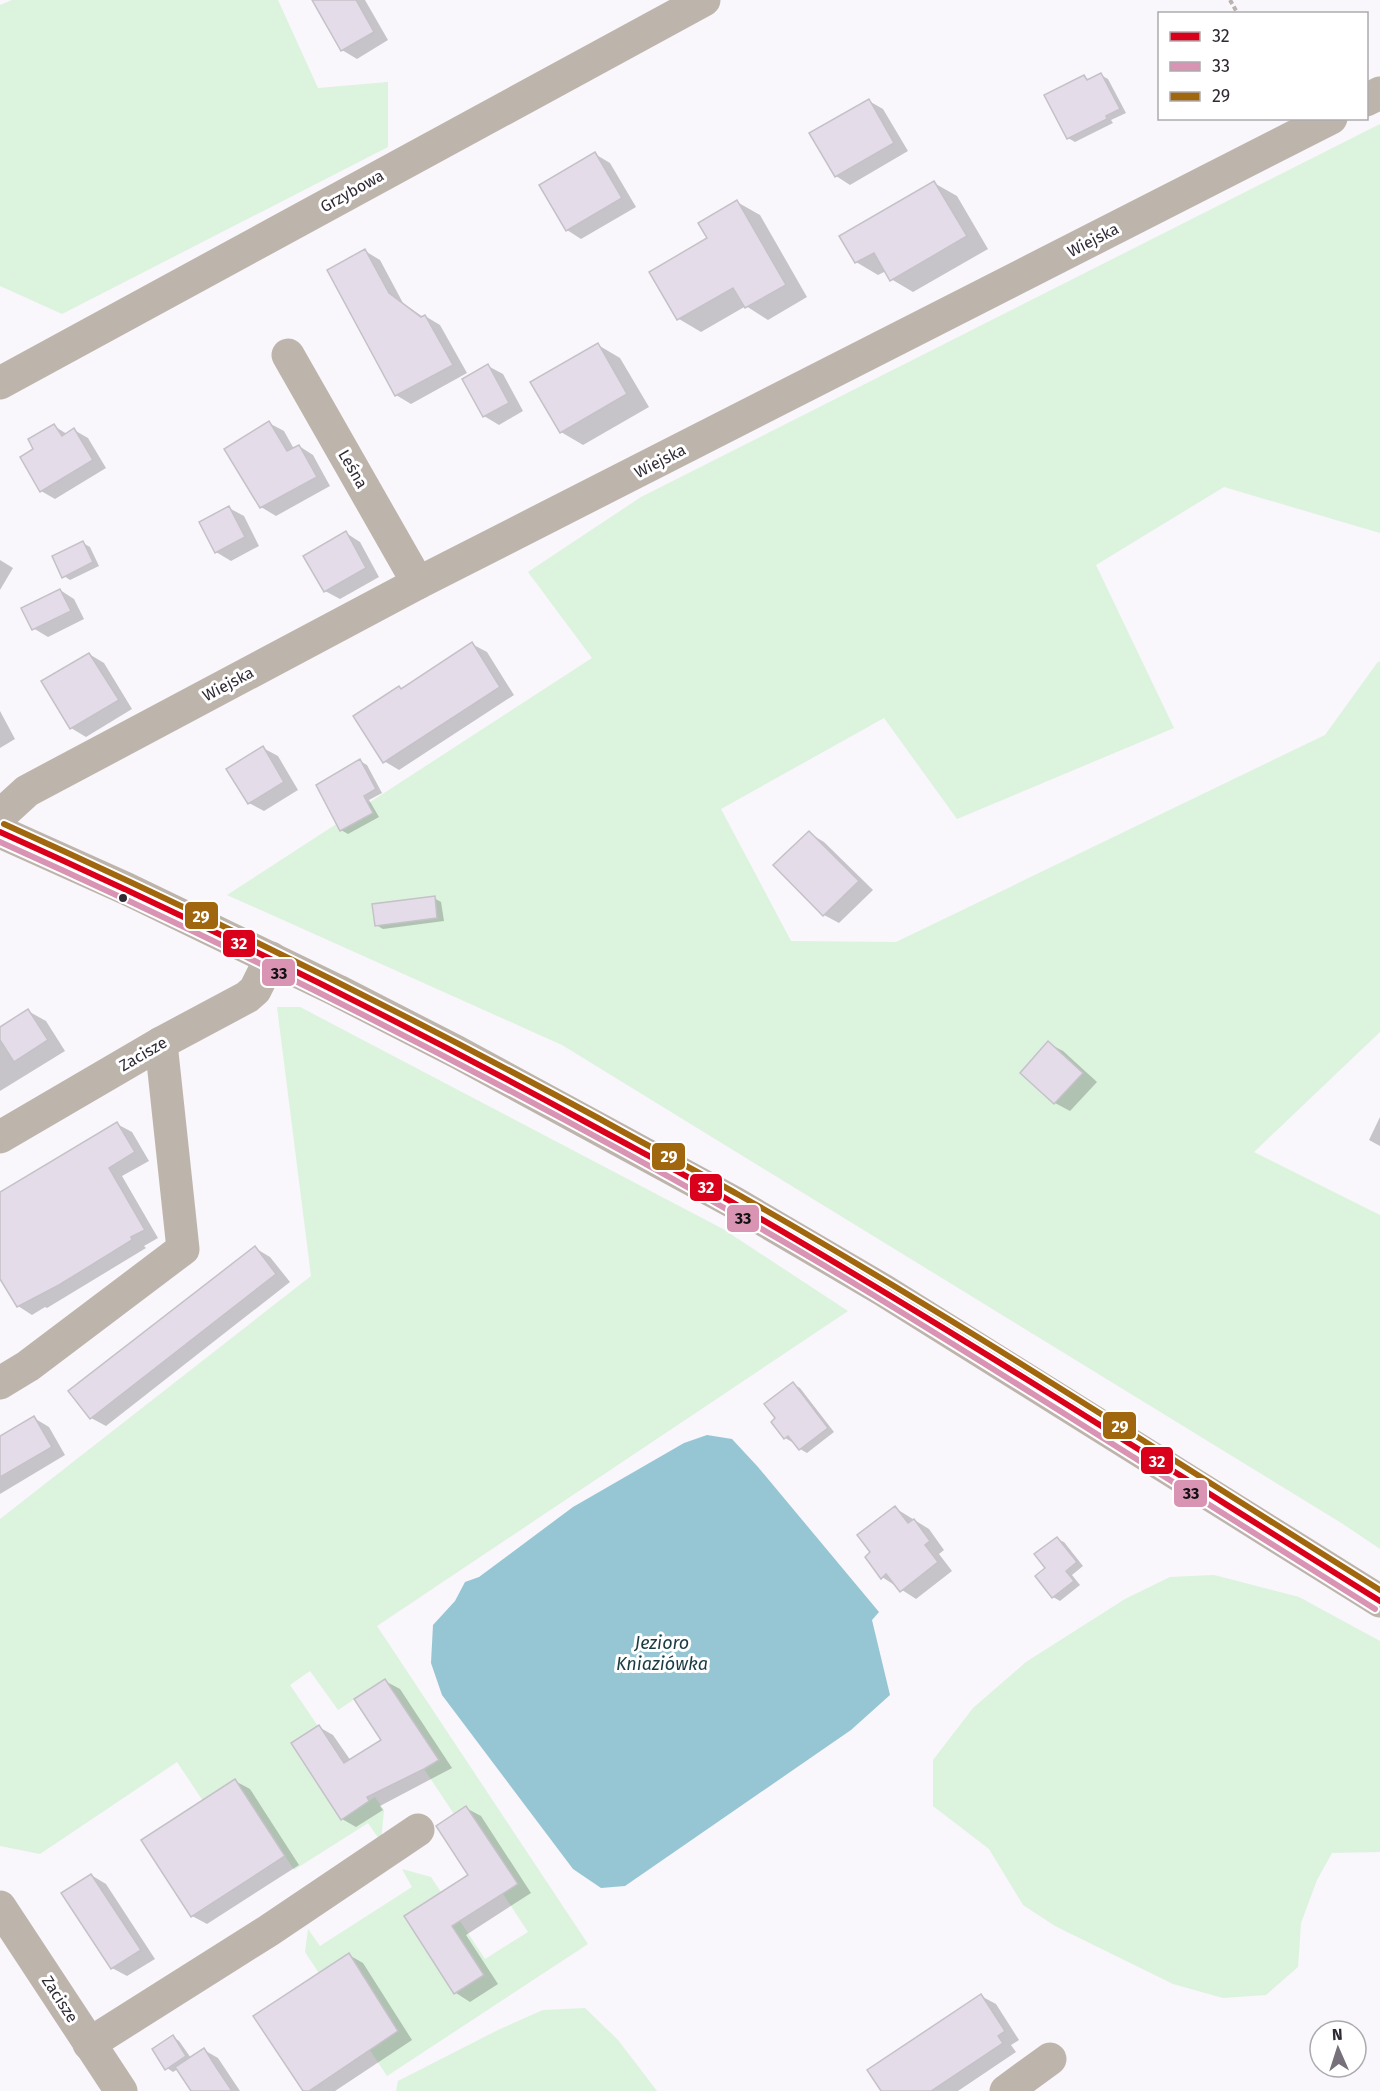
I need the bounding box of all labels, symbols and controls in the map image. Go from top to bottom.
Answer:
legend [1158,12,1368,120]
text: 32 [1212,25,1230,47]
text: 33 [1212,55,1230,77]
text: 29 [1212,85,1230,107]
street label: Grzybowa [317,166,387,216]
street label: Wiejska [1064,219,1122,261]
street label: Wiejska [631,440,689,482]
street label: Leśna [334,446,372,492]
street label: Wiejska [199,663,257,705]
unlabelled marker [117,892,129,904]
line badge: 29 [184,901,219,930]
text: 29 [192,907,210,926]
line badge: 32 [222,929,256,958]
text: 32 [230,934,247,953]
line badge: 33 [261,958,296,987]
text: 33 [270,964,287,983]
street label: Zacisze [116,1033,170,1075]
line badge: 29 [651,1142,686,1171]
text: 29 [660,1147,678,1166]
line badge: 32 [689,1173,723,1202]
text: 32 [697,1178,714,1197]
line badge: 33 [726,1204,760,1233]
text: 33 [734,1209,751,1228]
line badge: 29 [1102,1411,1137,1440]
text: 29 [1111,1417,1129,1436]
line badge: 32 [1140,1446,1174,1475]
text: 32 [1148,1452,1165,1471]
line badge: 33 [1173,1479,1208,1508]
text: 33 [1182,1484,1199,1503]
water label: Jezioro Kniaziówka [616,1632,708,1675]
street label: Zacisze [38,1972,82,2026]
north arrow [1308,2019,1368,2079]
text: N [1331,2025,1343,2044]

